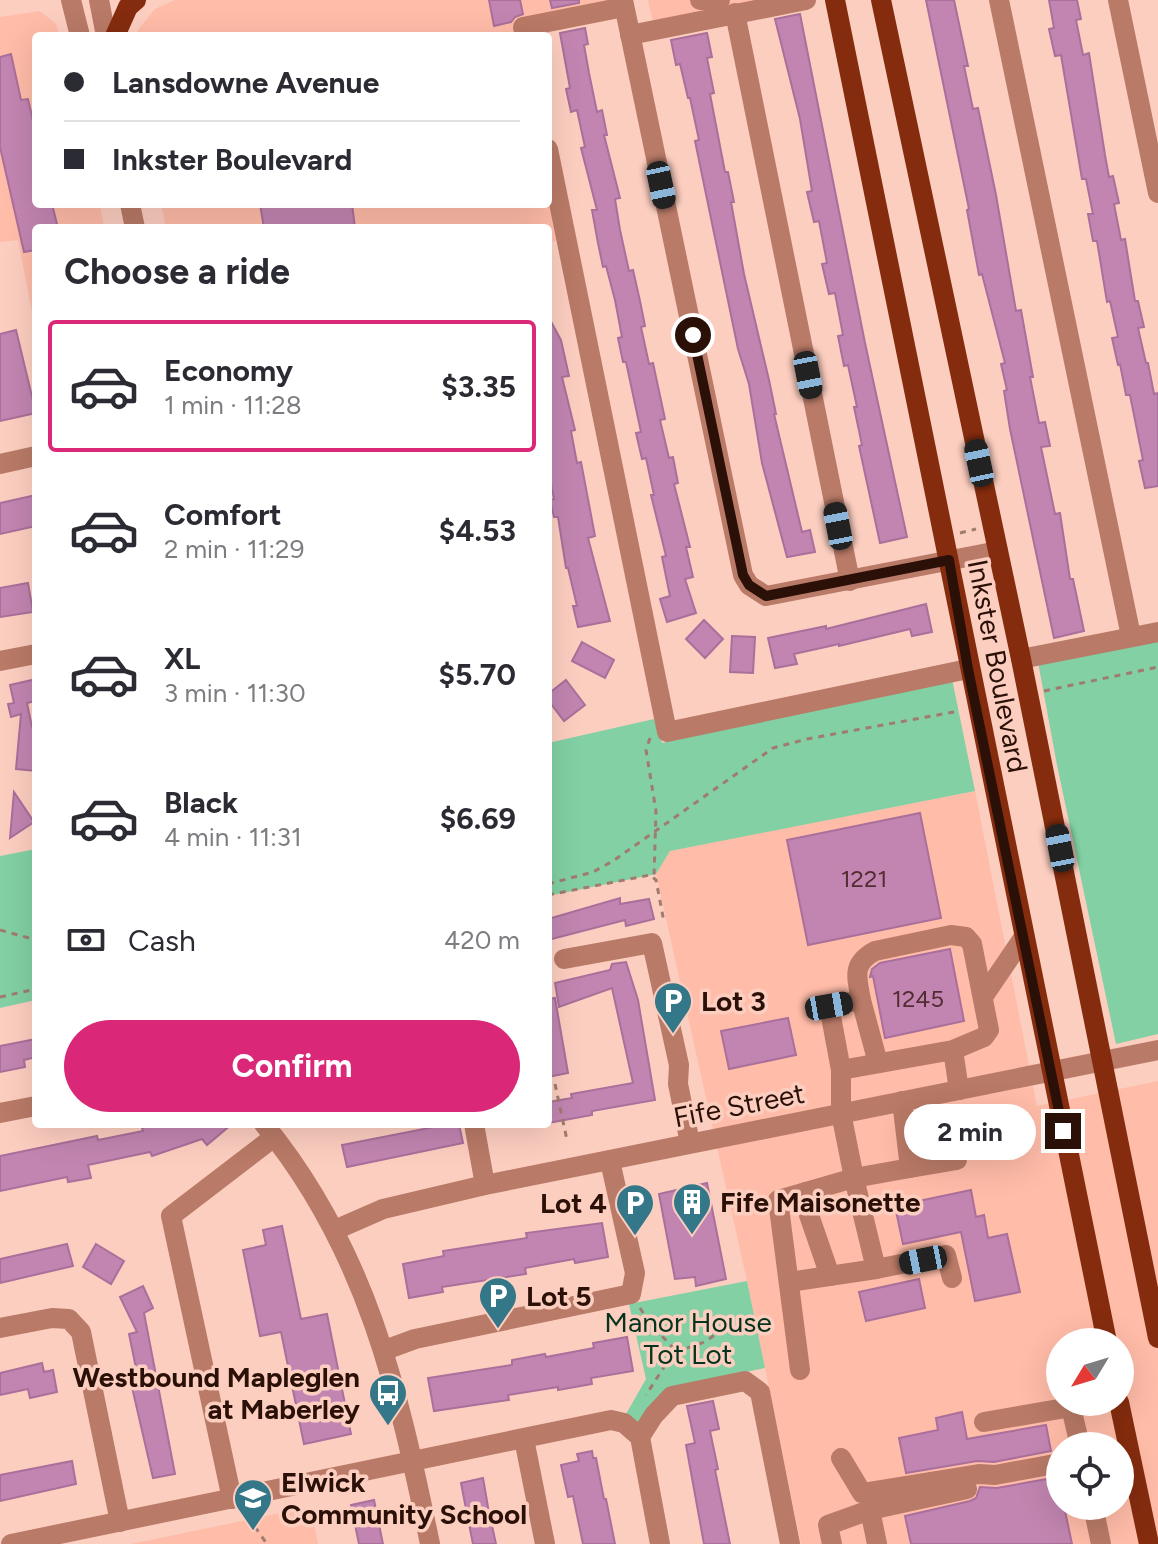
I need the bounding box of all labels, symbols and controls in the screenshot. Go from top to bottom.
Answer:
text: Lansdowne Avenue [112,64,379,101]
text: Inkster Boulevard [112,141,352,178]
car [644,159,678,211]
text: Choose a ride [64,250,290,293]
route start [675,317,711,353]
car [792,349,824,401]
icon: car [68,350,140,422]
text: Economy [164,352,293,389]
text: $3.35 [441,368,516,405]
text: 1 min · 11:28 [164,389,302,421]
car [962,437,996,489]
icon: car [68,494,140,566]
text: Comfort [164,496,282,533]
car [822,500,854,552]
text: $4.53 [439,512,516,549]
text: 2 min · 11:29 [164,533,304,565]
street label: Inkster Boulevard [961,557,1035,775]
icon: car [68,638,140,710]
text: XL [164,640,200,677]
text: $5.70 [438,656,516,693]
text: 3 min · 11:30 [164,677,306,709]
icon: car [68,782,140,854]
text: Black [164,784,238,821]
text: $6.69 [440,800,516,837]
text: 4 min · 11:31 [164,821,302,853]
car [1044,822,1076,874]
house number: 1221 [841,864,887,893]
icon: cash [64,918,108,962]
text: Cash [128,922,196,959]
text: 420 m [444,924,520,956]
parking icon: Lot 3 [652,980,694,1035]
place label: Lot 3 [701,984,766,1018]
house number: 1245 [892,984,944,1013]
car [803,990,855,1022]
button: Confirm [64,1020,520,1112]
street label: Fife Street [671,1076,807,1134]
callout: 2 min [903,1103,1035,1159]
route end [1045,1113,1081,1149]
text: 2 min [937,1116,1003,1148]
building icon: Fife Maisonette [671,1181,713,1236]
parking icon: Lot 4 [614,1182,656,1237]
place label: Fife Maisonette [720,1185,920,1219]
place label: Lot 4 [540,1186,607,1220]
car [897,1244,949,1276]
parking icon: Lot 5 [477,1275,519,1330]
place label: Lot 5 [526,1279,592,1313]
park label: Manor House Tot Lot [604,1305,772,1371]
north arrow [1046,1328,1134,1416]
map controls [1046,1328,1134,1520]
place label: Westbound Mapleglen at Maberley [72,1360,361,1426]
bus stop icon: Westbound Mapleglen at Maberley [367,1372,409,1427]
button: locate [1046,1432,1134,1520]
place label: Elwick Community School [281,1465,527,1531]
school or university icon: Elwick Community School [232,1477,274,1532]

